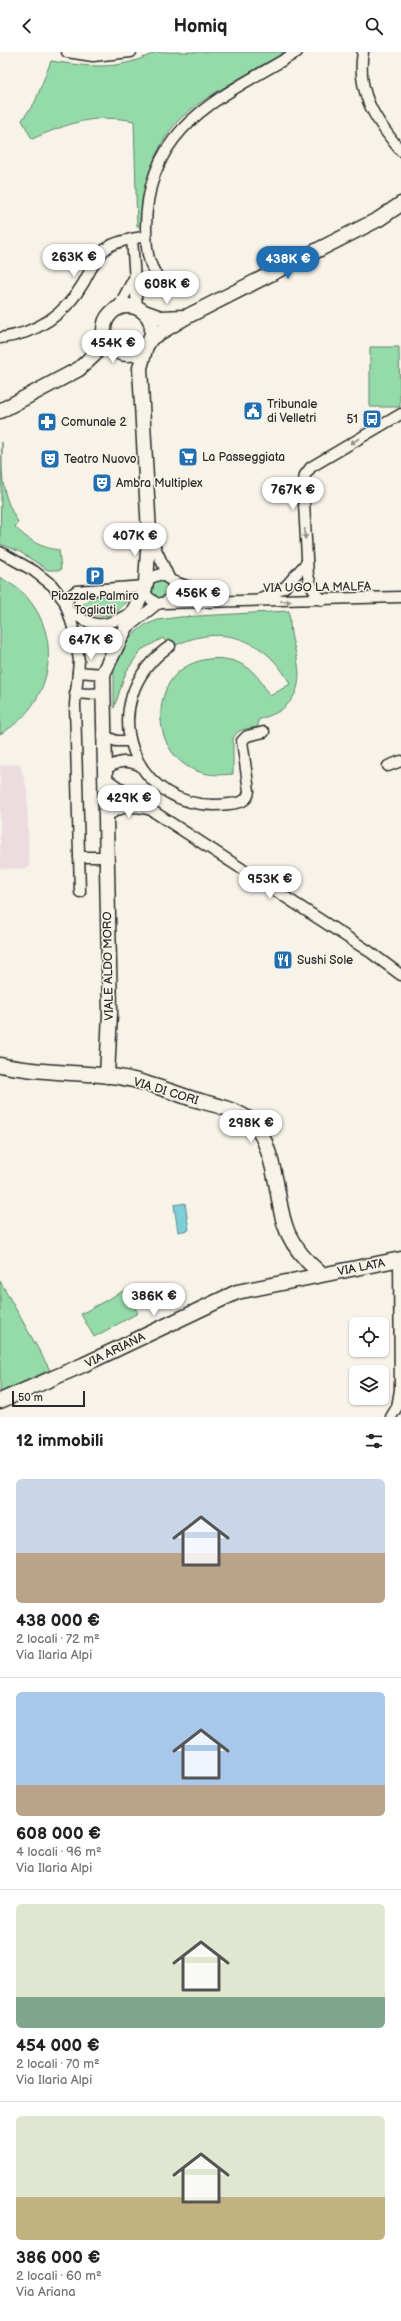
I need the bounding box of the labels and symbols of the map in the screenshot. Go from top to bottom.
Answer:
pin: 263K € [41,244,107,278]
pin: 438K € [255,246,321,280]
pin: 608K € [134,271,200,305]
pin: 454K € [80,330,146,364]
place label: Tribunale di Velletri [267,397,317,426]
public building icon: Tribunale di Velletri [242,400,264,422]
bus stop icon: 51 [361,408,383,430]
pharmacy icon: Comunale 2 [36,411,58,433]
place label: 51 [346,412,358,427]
place label: Comunale 2 [61,415,127,430]
one-way arrow [349,438,361,445]
supermarket icon: La Passeggiata [177,446,199,468]
theatre icon: Teatro Nuovo [39,448,61,470]
place label: La Passeggiata [202,450,285,465]
place label: Teatro Nuovo [64,452,137,467]
theatre icon: Ambra Multiplex [91,472,113,494]
place label: Ambra Multiplex [116,476,203,491]
pin: 767K € [260,477,326,511]
pin: 407K € [102,523,168,557]
one-way arrow [302,528,309,540]
parking icon: Piazzale Palmiro Togliatti [84,565,106,587]
street label: VIA UGO LA MALFA [263,579,372,596]
pin: 456K € [165,580,231,614]
place label: Piazzale Palmiro Togliatti [51,589,139,618]
one-way arrow [280,598,293,604]
pin: 647K € [58,627,124,661]
pin: 429K € [96,785,162,819]
pin: 953K € [237,866,303,900]
street label: VIALE ALDO MORO [100,911,117,1021]
restaurant icon: Sushi Sole [272,949,294,971]
place label: Sushi Sole [297,953,353,968]
street label: VIA DI CORI [131,1074,201,1109]
pin: 298K € [218,1110,284,1144]
street label: VIA LATA [336,1255,387,1279]
pin: 386K € [121,1283,187,1317]
street label: VIA ARIANA [83,1329,148,1371]
scale bar [12,1389,85,1408]

